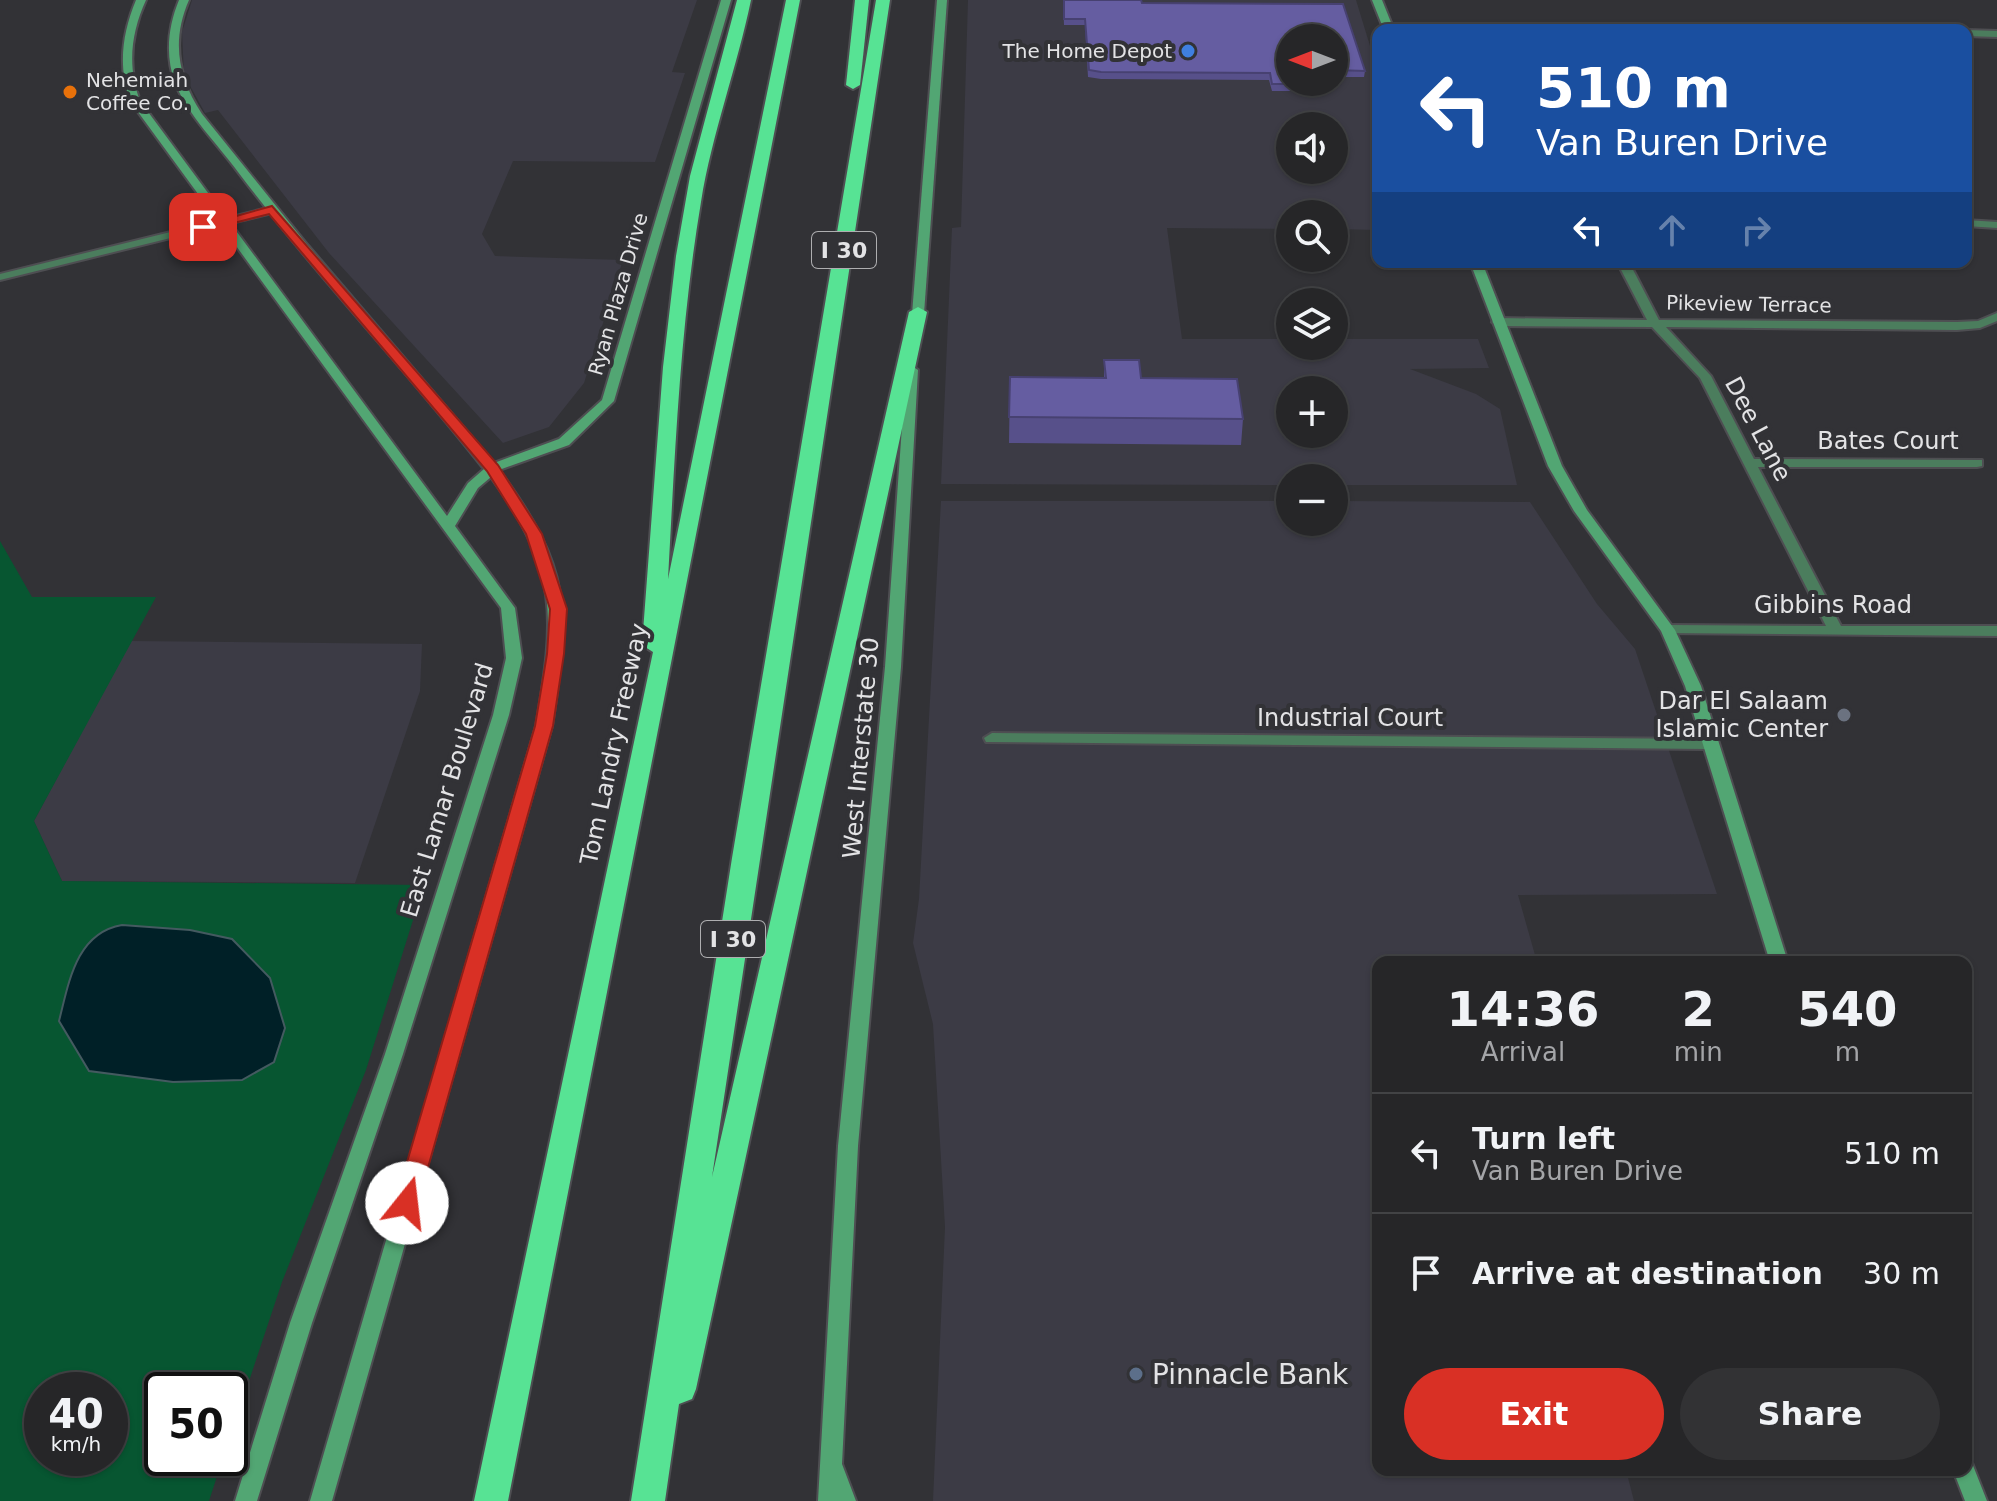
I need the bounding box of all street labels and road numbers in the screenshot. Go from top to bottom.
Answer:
street label: Ryan Plaza Drive [583,210,653,378]
road number: I 30 [812,232,876,268]
street label: Pikeview Terrace [1666,291,1832,317]
street label: Dee Lane [1719,372,1797,486]
street label: Bates Court [1817,427,1959,455]
street label: Gibbins Road [1754,591,1912,619]
street label: Tom Landry Freeway [575,621,653,868]
street label: West Interstate 30 [837,636,885,860]
street label: East Lamar Boulevard [395,659,499,921]
street label: Industrial Court [1257,704,1443,732]
road number: I 30 [701,921,765,957]

